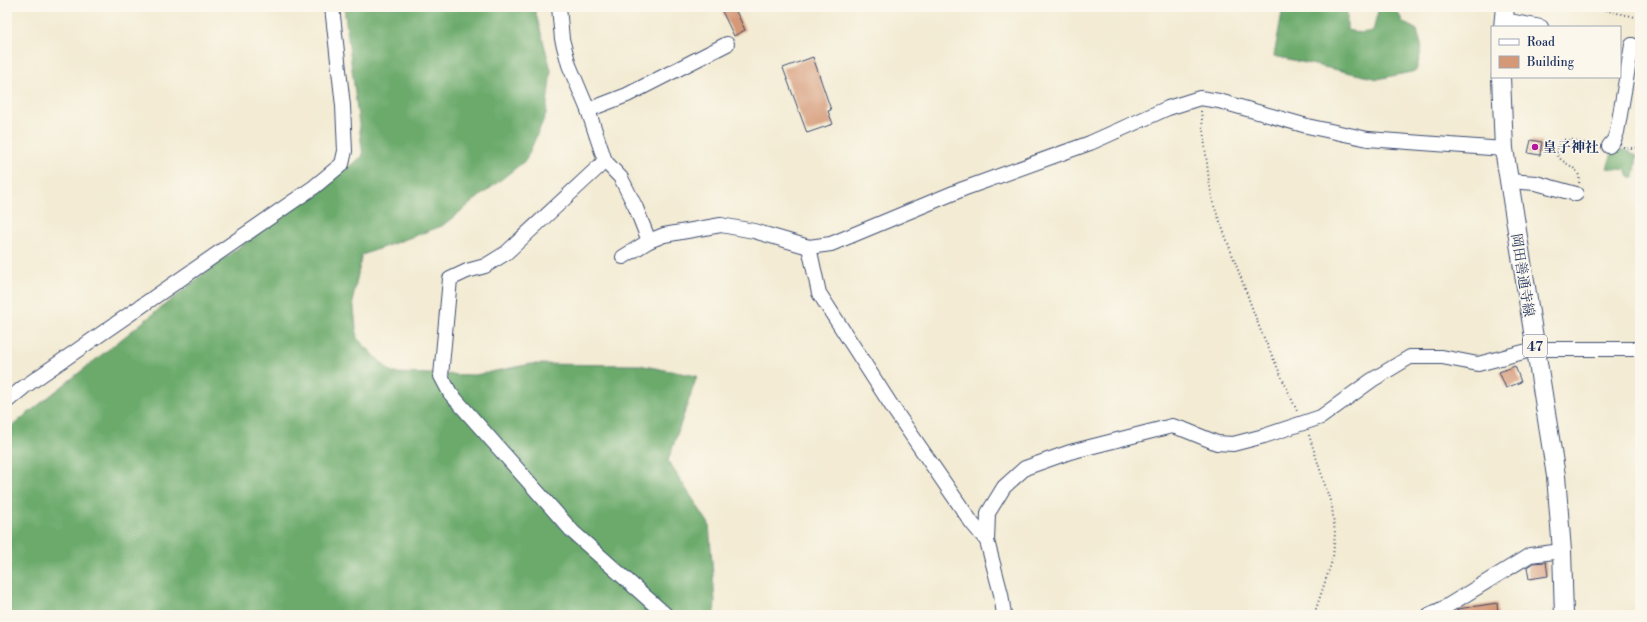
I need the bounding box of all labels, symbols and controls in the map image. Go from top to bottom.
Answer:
legend [1491,26,1621,78]
text: Road [1527,35,1555,50]
text: Building [1526,55,1575,70]
place label: 皇子神社 [1543,139,1599,157]
marker: 皇子神社 [1530,142,1540,152]
street label: 岡田善通寺線 [1507,232,1537,318]
road number: 47 [1523,335,1547,357]

